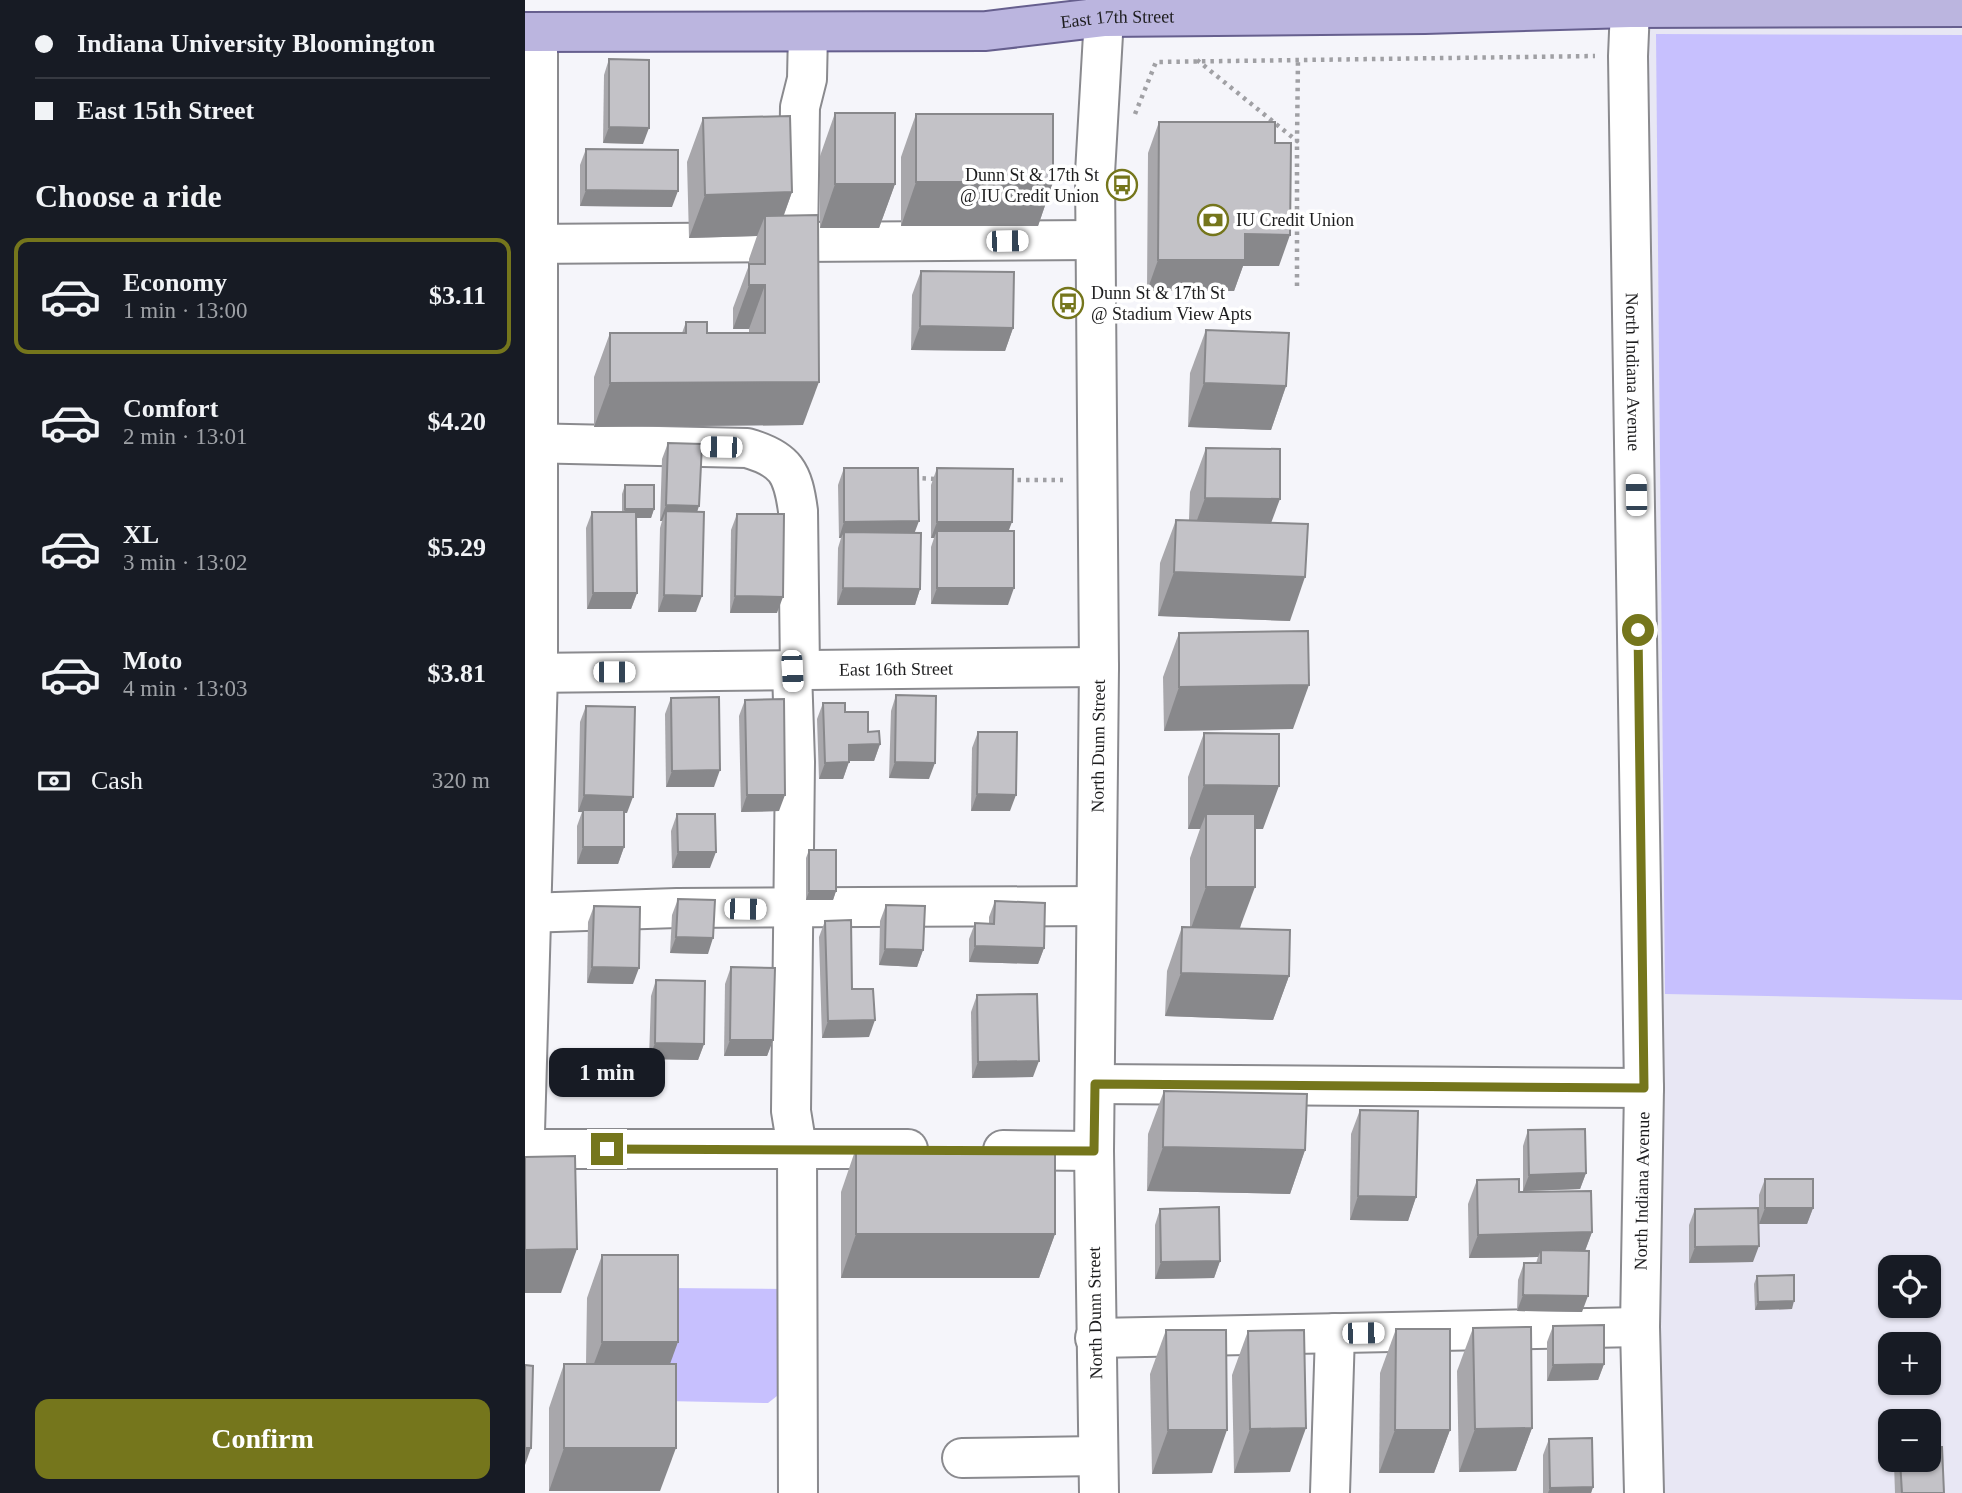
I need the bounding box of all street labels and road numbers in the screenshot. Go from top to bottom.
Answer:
street label: East 17th Street [1059,6,1174,32]
street label: North Indiana Avenue [1622,292,1644,451]
street label: East 16th Street [839,659,953,680]
street label: North Dunn Street [1087,679,1109,813]
street label: North Indiana Avenue [1631,1112,1653,1270]
street label: North Dunn Street [1084,1246,1106,1380]

